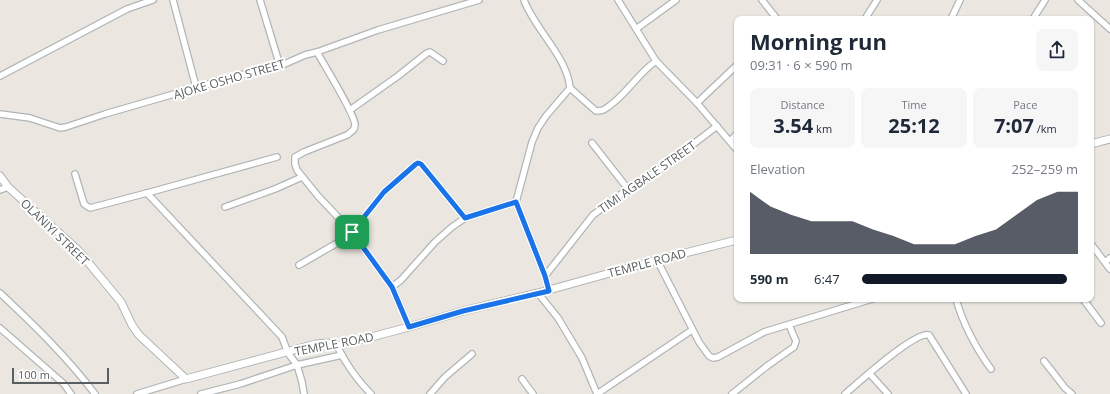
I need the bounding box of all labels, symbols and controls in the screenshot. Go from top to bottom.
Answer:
text: Morning run [750,26,887,56]
button: share [1036,29,1078,71]
street label: AJOKE OSHO STREET [171,55,287,103]
text: 09:31 · 6 × 590 m [750,56,853,74]
text: Distance [781,97,825,112]
text: Time [901,97,927,112]
text: Pace [1013,97,1037,112]
text: 3.54 [773,112,813,139]
text: 25:12 [888,112,940,139]
text: 7:07 [994,112,1034,139]
text: km [813,121,832,136]
text: /km [1034,121,1057,136]
street label: TIMI AGBALE STREET [595,137,699,217]
text: Elevation [750,160,805,178]
text: 252–259 m [1011,160,1078,178]
street label: OLANIYI STREET [17,195,93,269]
pin [335,215,369,249]
icon: arrive [341,221,363,243]
street label: TEMPLE ROAD [606,244,688,282]
text: 590 m [750,270,788,288]
text: 6:47 [814,270,840,288]
street label: TEMPLE ROAD [293,328,375,360]
scale bar [12,366,109,385]
text: 100 m [18,367,50,382]

